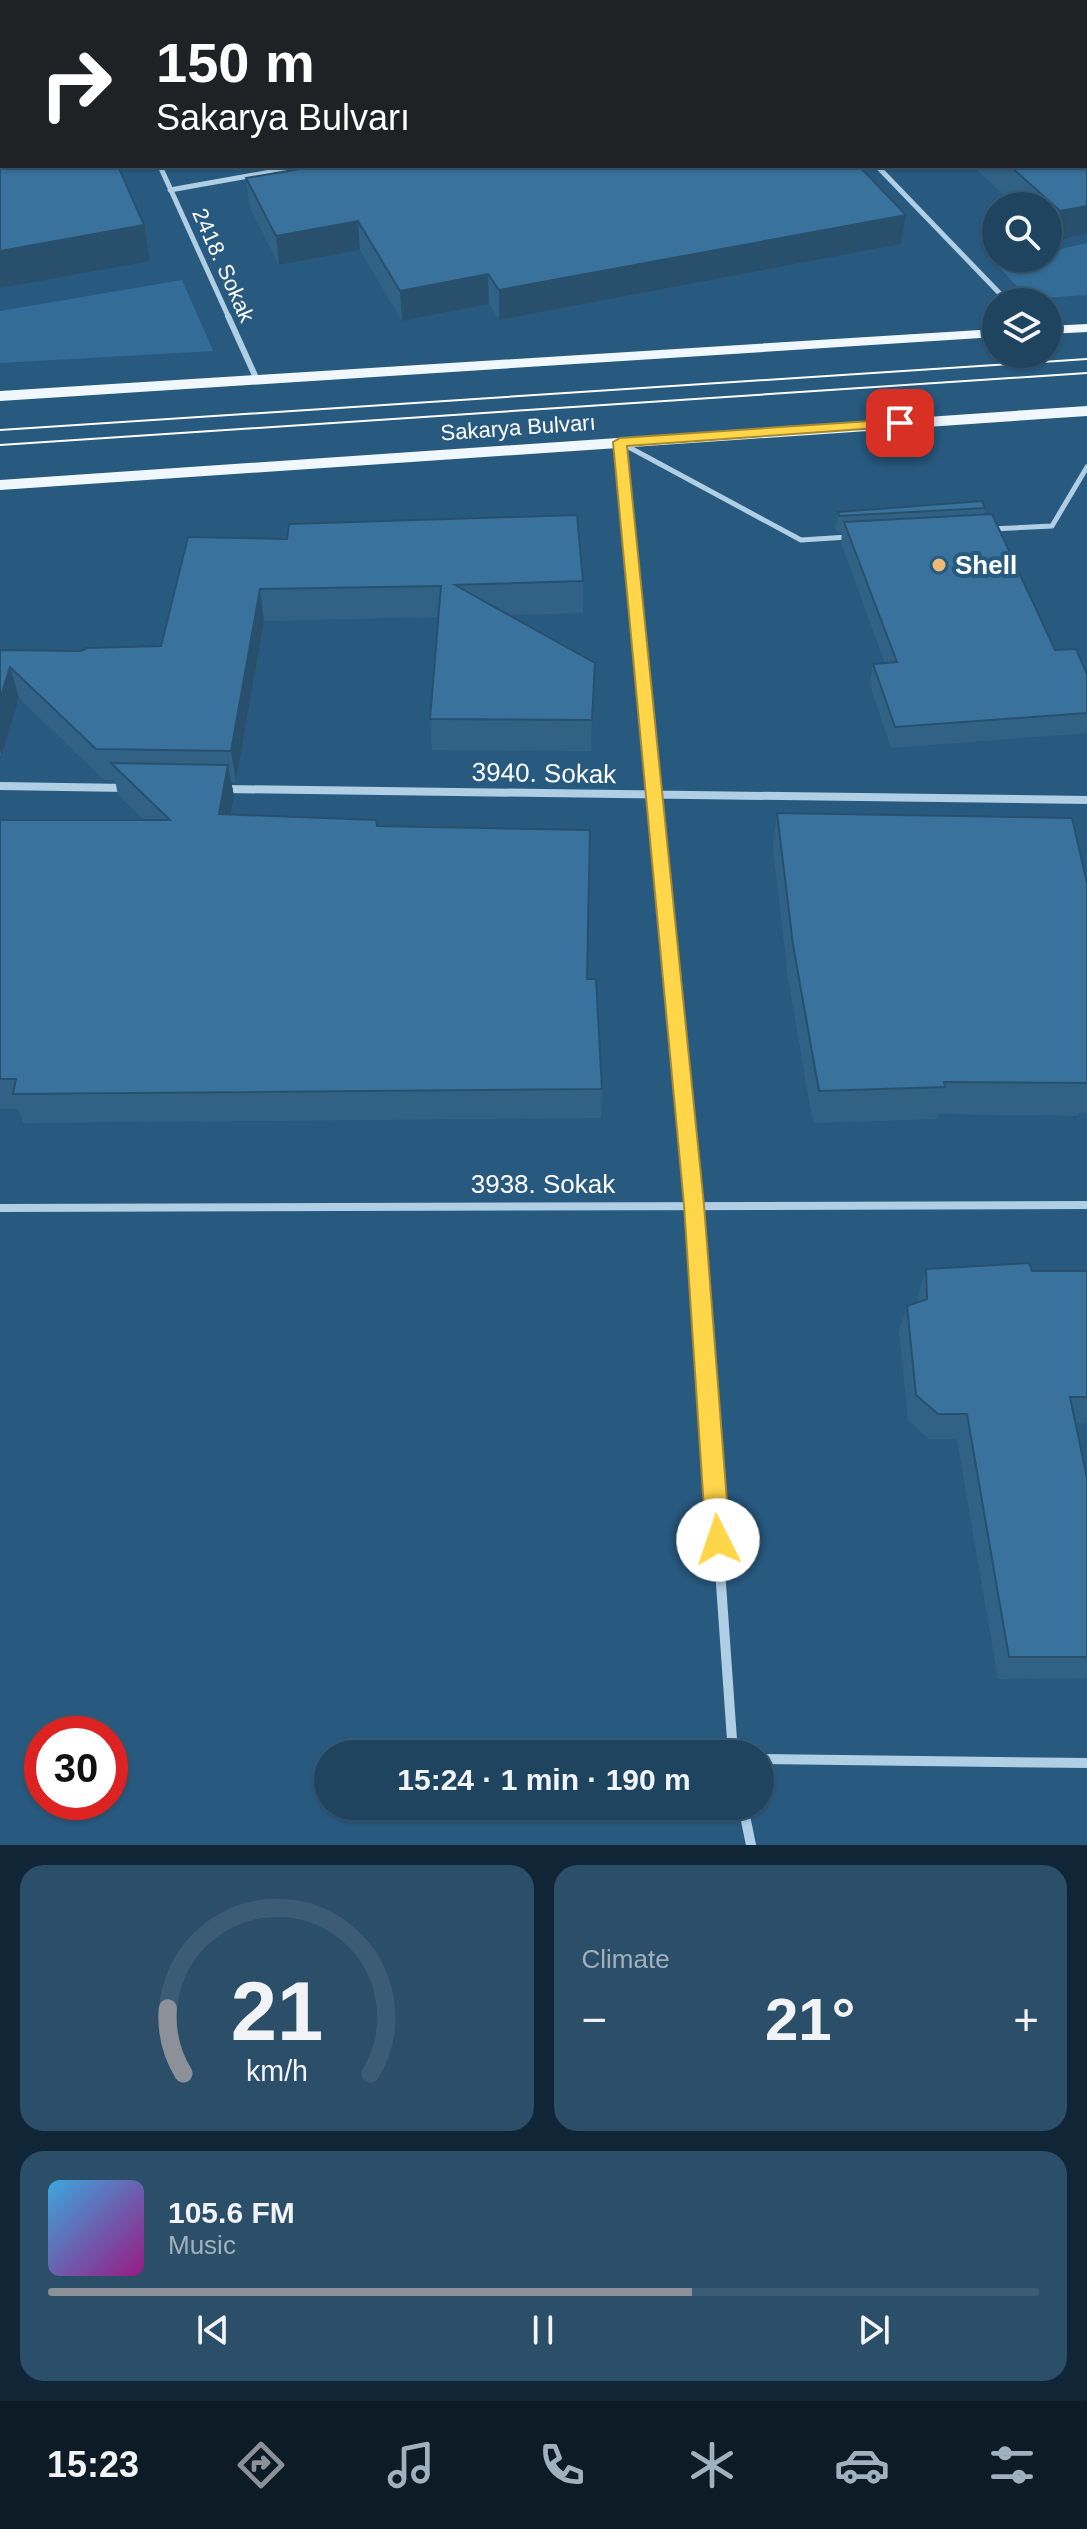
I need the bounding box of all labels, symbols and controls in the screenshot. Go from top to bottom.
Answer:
text: 150 m [156,31,315,94]
icon: right [24,32,128,136]
text: Sakarya Bulvarı [156,97,410,138]
map controls [982,192,1062,368]
button: search [982,192,1062,272]
street label: 2418. Sokak [187,204,260,327]
button: layers [982,288,1062,368]
pin [866,389,934,457]
icon: arrive [878,401,922,445]
street label: Sakarya Bulvarı [440,410,596,445]
place label: Shell [955,550,1017,580]
marker: Shell [930,556,948,574]
street label: 3940. Sokak [471,757,618,789]
street label: 3938. Sokak [471,1169,616,1199]
position arrow [676,1498,760,1582]
speed limit sign: 30 [24,1716,128,1820]
text: 15:24 · 1 min · 190 m [397,1763,691,1796]
text: Climate [582,1944,670,1974]
text: 21 [230,1965,323,2058]
text: 21° [765,1986,856,2053]
text: − [582,1995,607,2044]
text: + [1013,1995,1039,2044]
text: km/h [246,2055,308,2087]
text: 105.6 FM [168,2196,295,2229]
text: Music [168,2230,236,2260]
icon: previous [191,2308,235,2352]
icon: pause [521,2308,565,2352]
icon: next [852,2308,896,2352]
icon: directions [233,2437,289,2493]
icon: music [383,2437,439,2493]
icon: phone [534,2437,590,2493]
icon: climate [684,2437,740,2493]
icon: car [834,2437,890,2493]
icon: filters [984,2437,1040,2493]
text: 15:23 [47,2444,139,2485]

